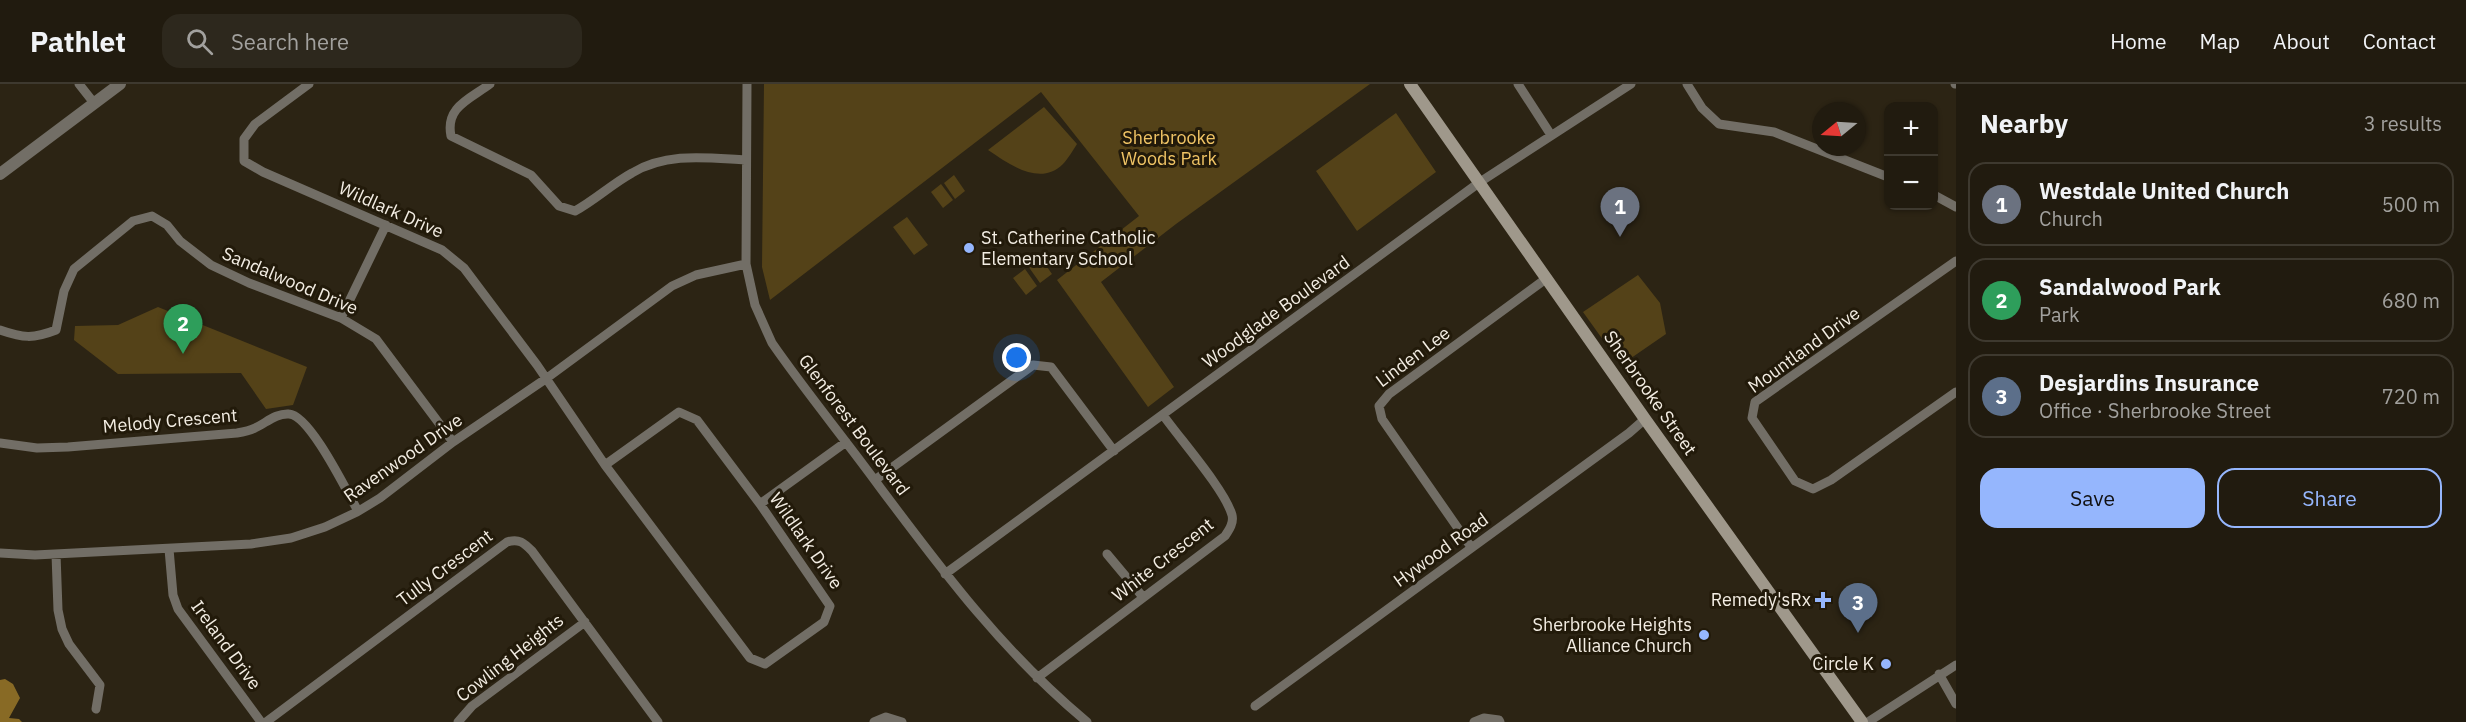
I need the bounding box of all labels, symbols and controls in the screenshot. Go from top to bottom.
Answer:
search box [162,14,582,68]
text: Pathlet [30,23,126,60]
icon: search [183,25,216,58]
text: Search here [231,27,349,56]
text: Home [2110,27,2167,55]
text: Map [2200,27,2240,55]
text: About [2273,27,2330,55]
text: Contact [2363,27,2436,55]
north arrow [1812,102,1866,156]
map controls [1884,102,1938,210]
button: + [1884,102,1938,156]
text: Nearby [1980,106,2068,140]
text: 3 results [2364,110,2442,137]
park label: Sherbrooke Woods Park [1121,126,1217,170]
button: − [1884,156,1938,210]
street label: Wildlark Drive [335,176,447,243]
text: Westdale United Church [2039,176,2289,205]
pin: 1 [1600,188,1640,237]
text: 1 [1996,191,2008,218]
text: 500 m [2382,191,2440,218]
text: Church [2039,205,2103,232]
place label: St. Catherine Catholic Elementary School [981,226,1155,270]
marker: St. Catherine Catholic Elementary School [962,241,976,255]
street label: Sandalwood Drive [219,242,362,320]
street label: Woodglade Boulevard [1197,250,1354,373]
text: Sandalwood Park [2039,272,2221,301]
text: 2 [1996,287,2008,314]
text: 680 m [2382,287,2440,314]
street label: Mountland Drive [1743,301,1864,398]
text: Park [2039,301,2079,328]
pin: 2 [164,304,202,354]
street label: Linden Lee [1371,321,1455,392]
street label: Sherbrooke Street [1599,326,1702,460]
your location [1002,343,1031,372]
street label: Glenforest Boulevard [794,350,915,500]
text: Desjardins Insurance [2039,368,2259,397]
text: 3 [1996,383,2008,410]
text: 720 m [2382,383,2440,410]
text: Office · Sherbrooke Street [2039,397,2271,424]
street label: Melody Crescent [102,403,238,438]
street label: Ravenwood Drive [339,408,467,507]
button: Save [1980,468,2205,528]
button: Share [2217,468,2442,528]
street label: Wildlark Drive [765,488,848,593]
street label: Hywood Road [1389,507,1493,592]
street label: White Crescent [1107,513,1218,606]
street label: Tully Crescent [392,524,497,611]
pin: 3 [1838,584,1878,633]
place label: Remedy'sRx [1711,588,1811,611]
marker: Remedy'sRx [1816,593,1830,607]
street label: Ireland Drive [186,596,267,694]
street label: Cowling Heights [451,608,568,707]
place label: Sherbrooke Heights Alliance Church [1532,613,1692,657]
marker: Sherbrooke Heights Alliance Church [1697,628,1711,642]
place label: Circle K [1812,652,1875,675]
marker: Circle K [1879,657,1893,671]

